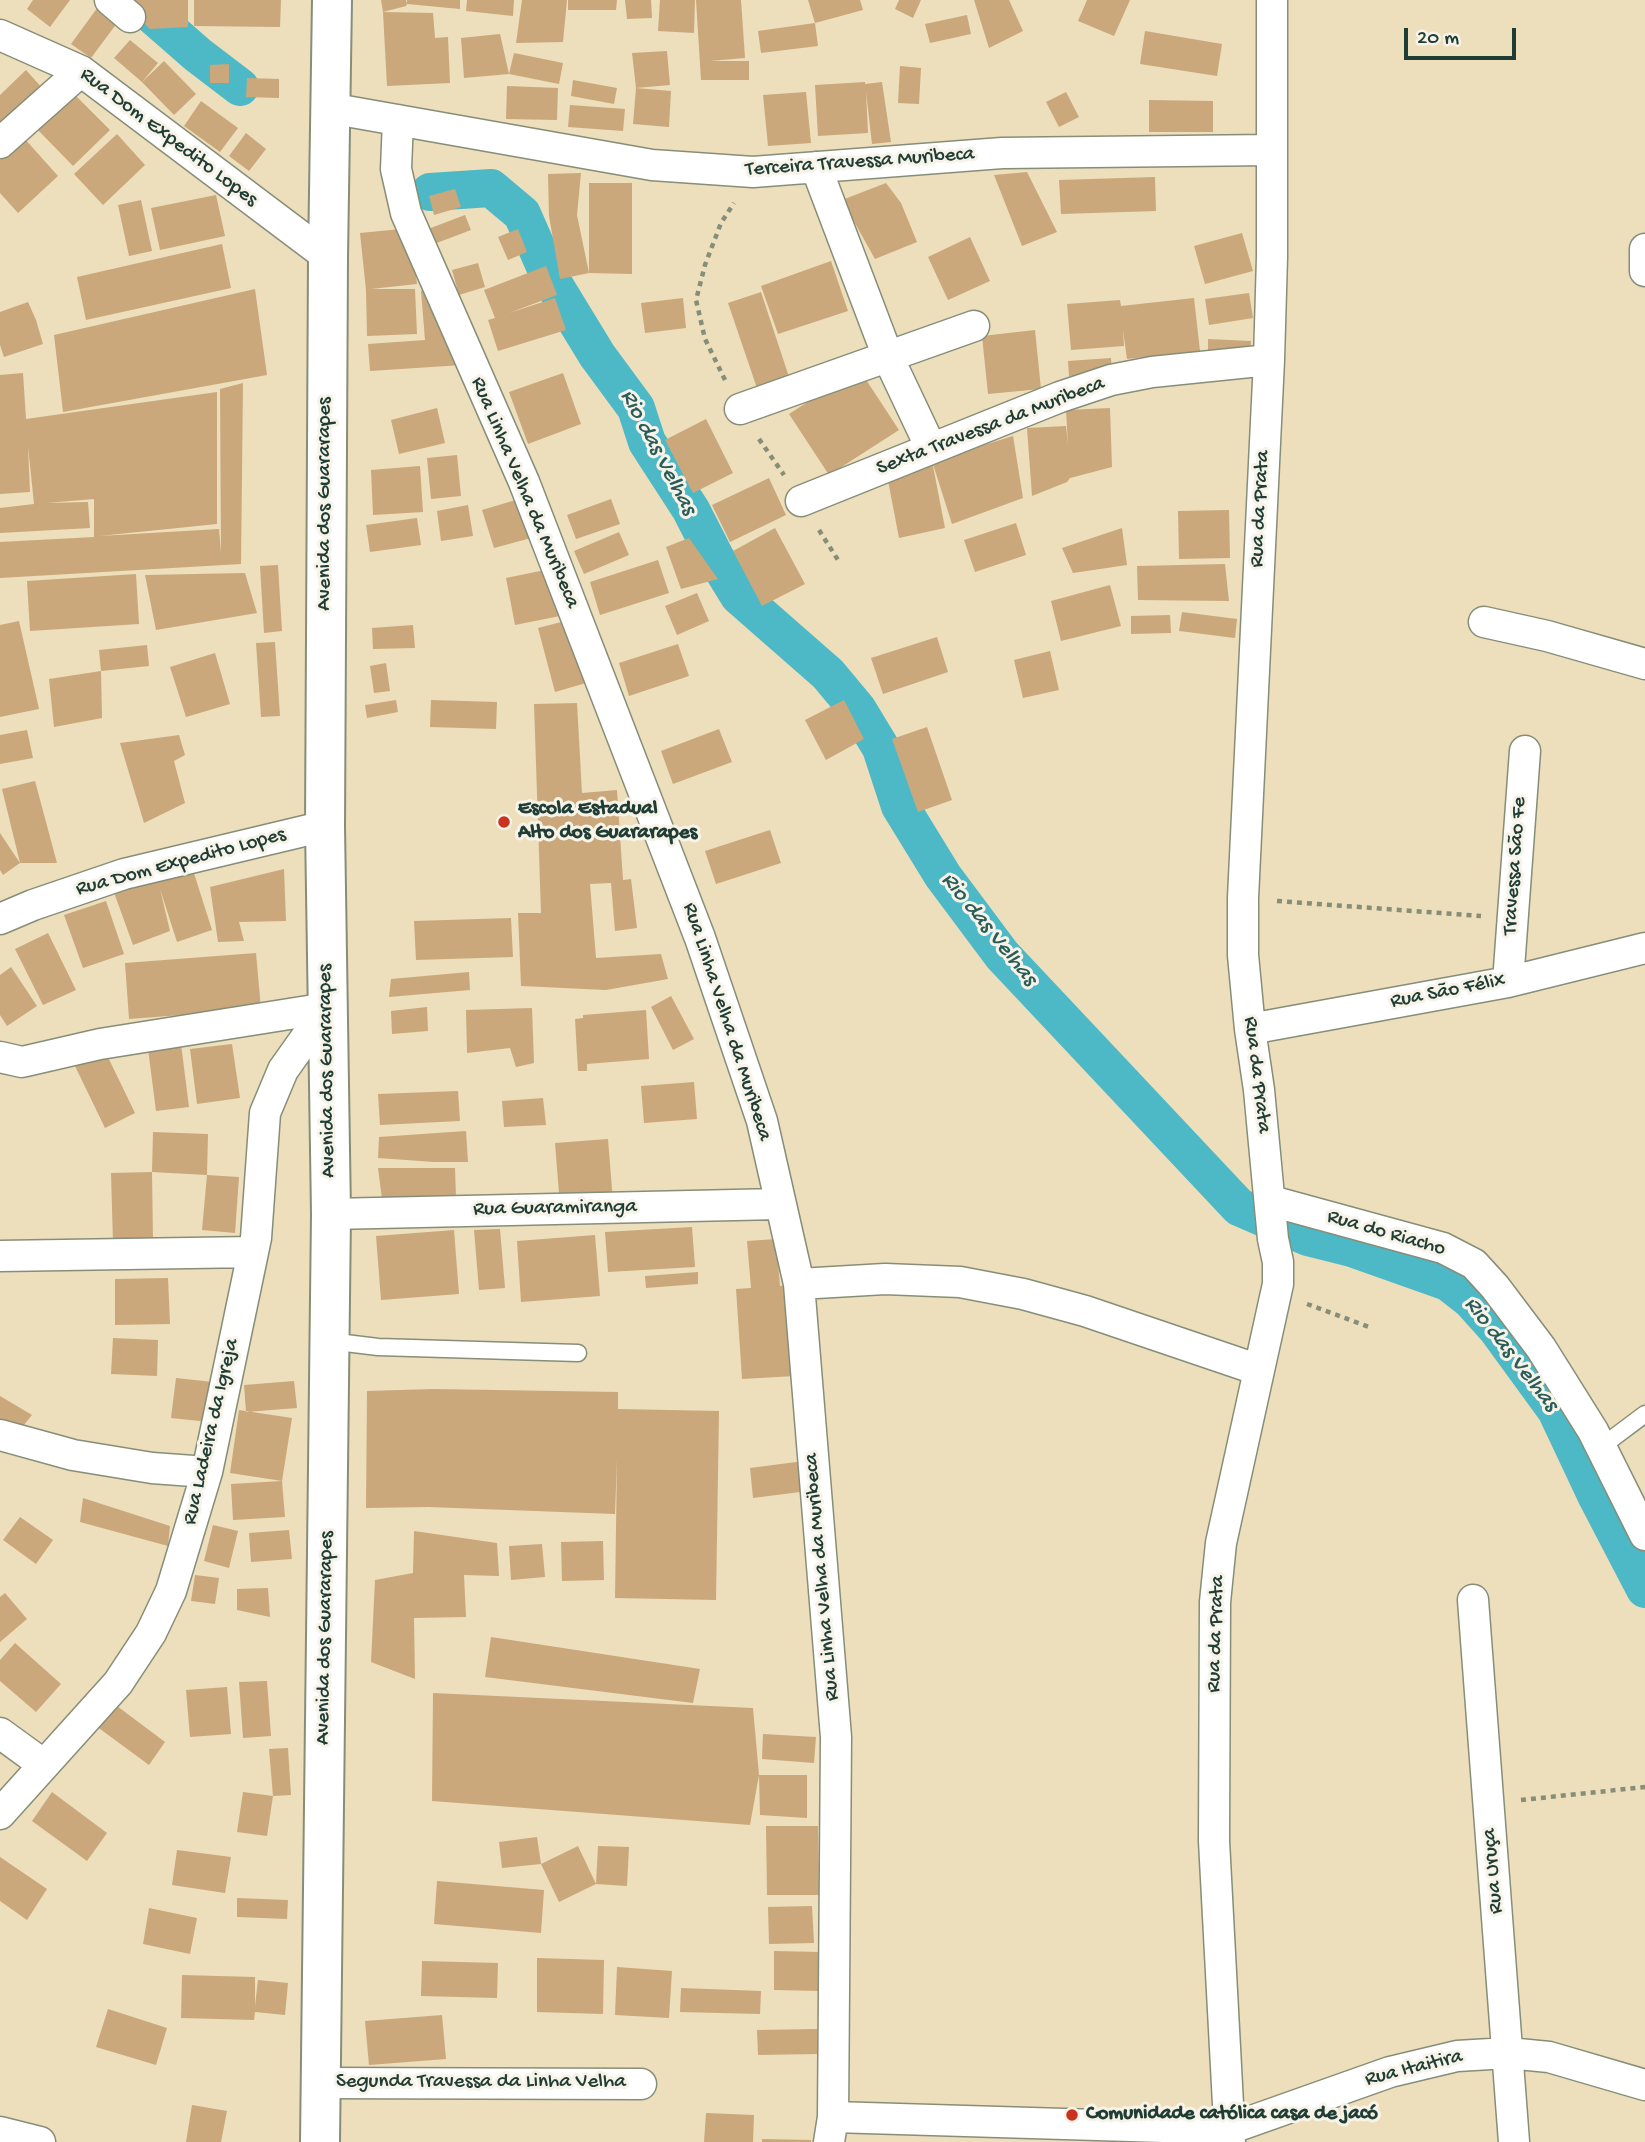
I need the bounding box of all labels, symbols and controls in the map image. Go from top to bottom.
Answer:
scale bar [1407,14,1519,58]
text: 20 m [1417,27,1459,52]
street label: Rua Dom Expedito Lopes [74,63,262,213]
street label: Terceira Travessa Muribeca [745,142,975,184]
street label: Sexta Travessa da Muribeca [873,372,1109,482]
street label: Rua Linha Velha da Muribeca [464,374,584,612]
water label: Rio das Velhas [612,386,702,520]
street label: Avenida dos Guararapes [313,397,339,611]
street label: Rua da Prata [1245,450,1277,568]
street label: Travessa São Fe [1499,796,1533,936]
place label: Escola Estadual Alto dos Guararapes [518,797,697,847]
marker: Escola Estadual Alto dos Guararapes [496,814,512,830]
street label: Rua Dom Expedito Lopes [73,823,289,903]
water label: Rio das Velhas [934,868,1042,992]
street label: Rua Linha Velha da Muribeca [676,900,776,1144]
street label: Avenida dos Guararapes [314,964,342,1178]
street label: Rua São Félix [1388,969,1508,1015]
street label: Rua da Prata [1236,1015,1276,1135]
street label: Rua Guaramiranga [473,1195,637,1223]
street label: Rua do Riacho [1324,1205,1448,1263]
water label: Rio das Velhas [1457,1292,1563,1418]
street label: Rua Ladeira da Igreja [178,1336,246,1528]
street label: Rua Linha Velha da Muribeca [800,1452,846,1702]
street label: Avenida dos Guararapes [312,1531,340,1745]
street label: Rua da Prata [1202,1575,1232,1693]
street label: Rua Uruça [1478,1827,1510,1915]
street label: Rua Itaitira [1363,2045,1465,2093]
street label: Segunda Travessa da Linha Velha [336,2070,626,2096]
place label: Comunidade católica casa de jacó [1086,2102,1378,2128]
marker: Comunidade católica casa de jacó [1064,2107,1080,2123]

